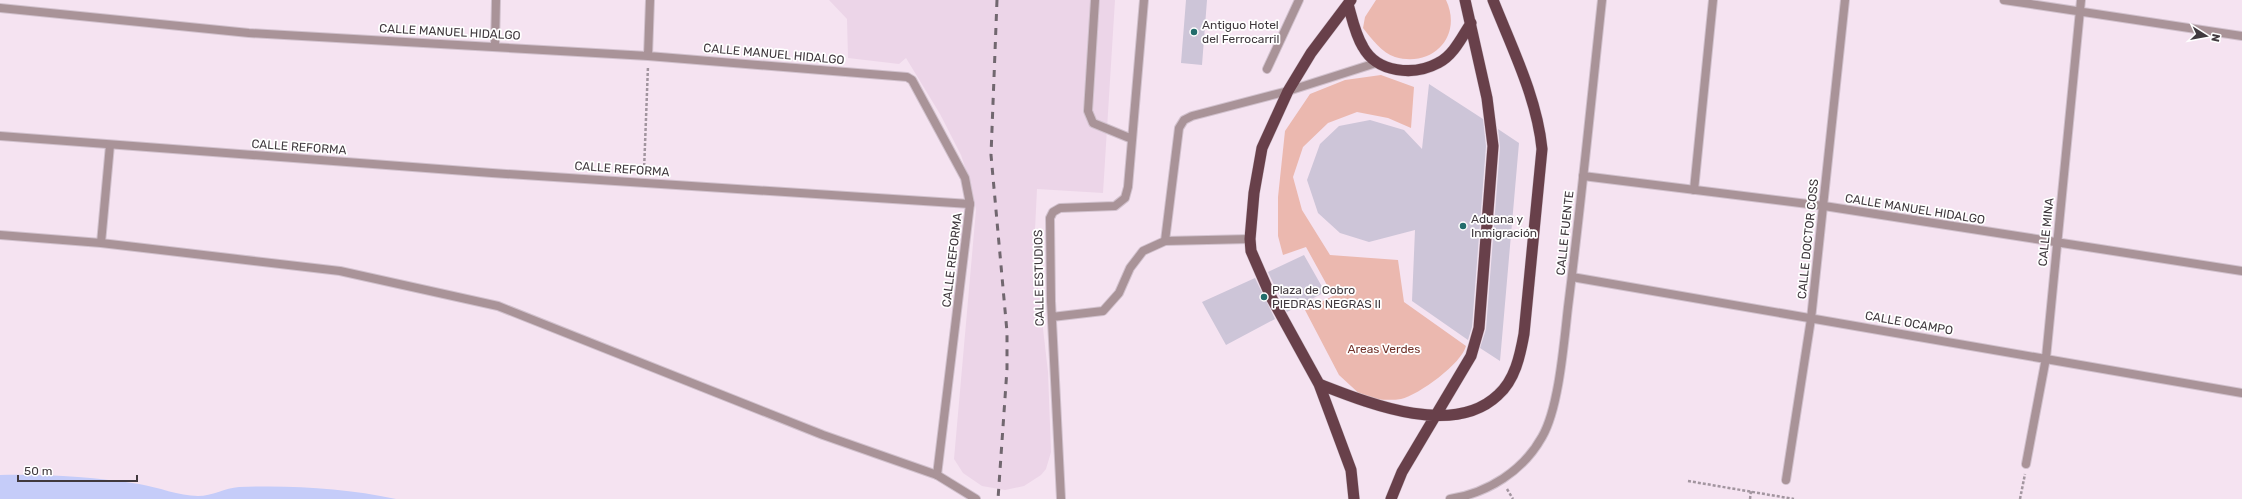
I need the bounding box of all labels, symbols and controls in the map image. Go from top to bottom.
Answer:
north arrow [2186,16,2226,56]
place label: Antiguo Hotel del Ferrocarril [1202,18,1279,46]
street label: CALLE MANUEL HIDALGO [379,21,521,43]
marker: Antiguo Hotel del Ferrocarril [1189,27,1199,37]
text: N [2208,33,2222,43]
street label: CALLE MANUEL HIDALGO [703,41,845,67]
street label: CALLE REFORMA [251,137,347,157]
street label: CALLE REFORMA [574,159,670,179]
street label: CALLE DOCTOR COSS [1795,178,1821,300]
street label: CALLE FUENTE [1554,190,1576,276]
street label: CALLE MANUEL HIDALGO [1844,191,1986,227]
street label: CALLE MINA [2035,197,2057,267]
street label: CALLE REFORMA [939,212,965,308]
place label: Aduana y Inmigración [1471,212,1537,240]
marker: Aduana y Inmigración [1458,221,1468,231]
street label: CALLE ESTUDIOS [1031,229,1047,327]
place label: Plaza de Cobro PIEDRAS NEGRAS II [1272,283,1381,311]
marker: Plaza de Cobro PIEDRAS NEGRAS II [1259,292,1269,302]
street label: CALLE OCAMPO [1864,308,1954,338]
park label: Areas Verdes [1348,342,1420,356]
scale bar [18,457,137,483]
text: 50 m [24,464,52,478]

